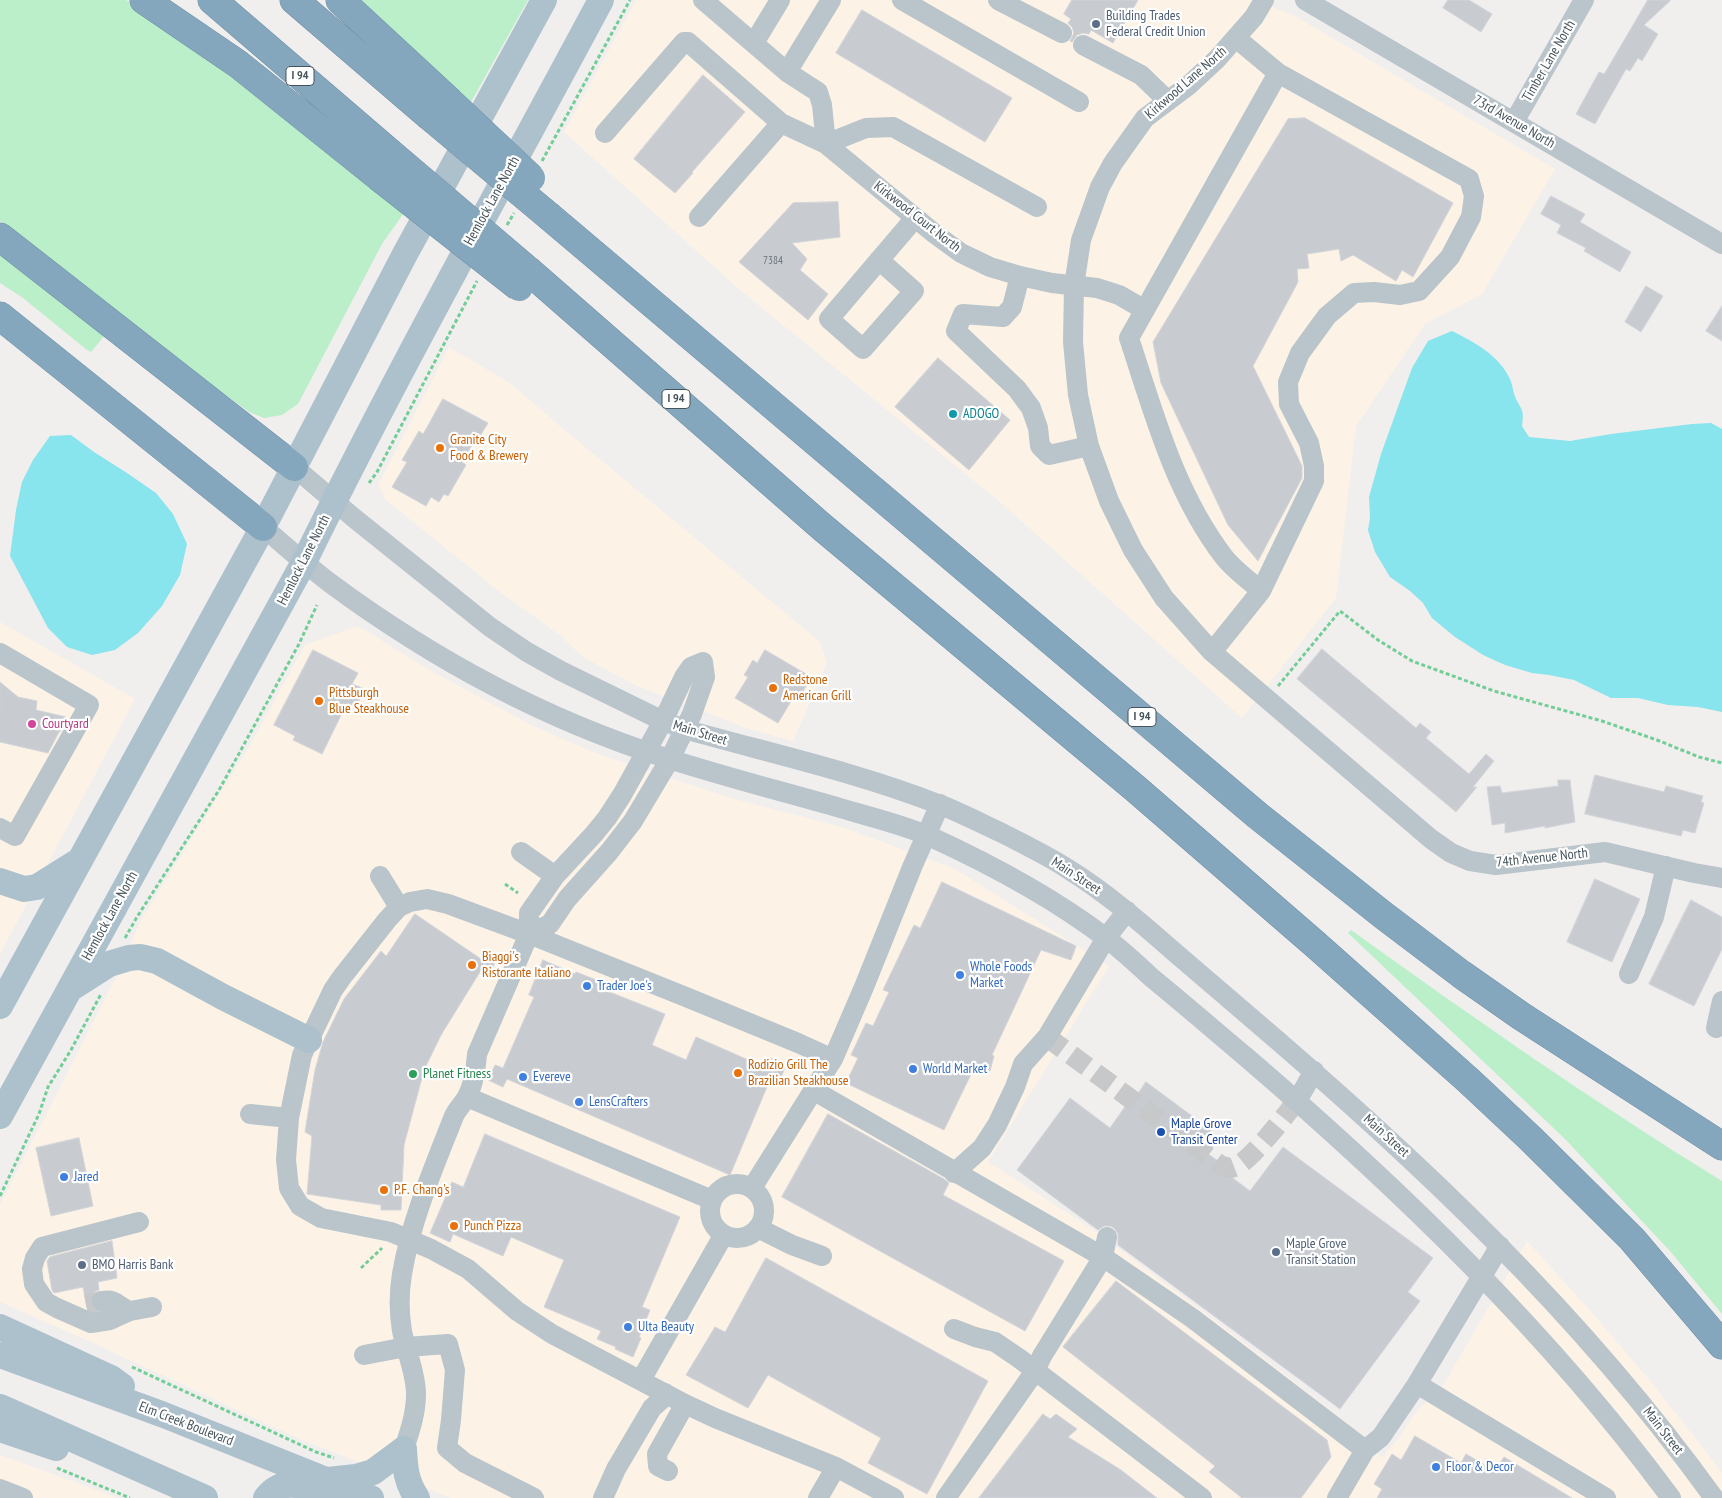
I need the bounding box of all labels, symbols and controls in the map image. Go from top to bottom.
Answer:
place label: Building Trades Federal Credit Union [1106,8,1206,40]
street label: Timber Lane North [1519,17,1579,105]
marker: Building Trades Federal Credit Union [1090,18,1102,30]
street label: Kirkwood Lane North [1142,43,1230,123]
road number: I 94 [286,66,314,85]
street label: 73rd Avenue North [1470,92,1558,152]
street label: Hemlock Lane North [461,154,523,248]
street label: Kirkwood Court North [870,178,964,256]
house number: 7384 [763,254,783,268]
road number: I 94 [662,389,690,408]
place label: ADOGO [963,406,999,422]
marker: ADOGO [947,408,959,420]
place label: Granite City Food & Brewery [450,432,528,464]
marker: Granite City Food & Brewery [434,442,446,454]
street label: Hemlock Lane North [274,512,334,608]
place label: Redstone American Grill [783,672,851,704]
marker: Redstone American Grill [767,682,779,694]
place label: Pittsburgh Blue Steakhouse [329,685,409,718]
marker: Pittsburgh Blue Steakhouse [313,695,325,707]
road number: I 94 [1128,708,1156,726]
place label: Courtyard [42,716,89,732]
street label: Main Street [671,717,729,749]
marker: Courtyard [26,718,38,730]
street label: 74th Avenue North [1496,845,1588,871]
street label: Main Street [1048,854,1104,898]
street label: Hemlock Lane North [79,869,141,963]
place label: Biaggi's Ristorante Italiano [482,949,571,982]
marker: Biaggi's Ristorante Italiano [466,959,478,971]
place label: Whole Foods Market [970,959,1032,992]
marker: Whole Foods Market [954,969,966,981]
place label: Trader Joe's [597,978,652,994]
marker: Trader Joe's [581,980,593,992]
place label: Rodizio Grill The Brazilian Steakhouse [748,1057,848,1090]
place label: World Market [923,1061,987,1077]
marker: World Market [907,1063,919,1075]
place label: Planet Fitness [423,1066,491,1082]
marker: Rodizio Grill The Brazilian Steakhouse [732,1067,744,1079]
marker: Planet Fitness [407,1068,419,1080]
place label: Evereve [533,1069,571,1085]
marker: Evereve [517,1071,529,1083]
place label: LensCrafters [589,1094,648,1110]
marker: LensCrafters [573,1096,585,1108]
street label: Main Street [1360,1111,1412,1161]
place label: Maple Grove Transit Center [1171,1116,1238,1148]
marker: Maple Grove Transit Center [1155,1126,1167,1138]
place label: Jared [74,1169,99,1185]
marker: Jared [58,1171,70,1183]
place label: P.F. Chang's [394,1182,449,1198]
marker: P.F. Chang's [378,1184,390,1196]
place label: Punch Pizza [464,1218,521,1234]
marker: Punch Pizza [448,1220,460,1232]
place label: Maple Grove Transit Station [1286,1236,1356,1268]
marker: Maple Grove Transit Station [1270,1246,1282,1258]
place label: BMO Harris Bank [92,1257,173,1273]
marker: BMO Harris Bank [76,1259,88,1271]
place label: Ulta Beauty [638,1319,694,1335]
marker: Ulta Beauty [622,1321,634,1333]
street label: Elm Creek Boulevard [136,1398,236,1450]
street label: Main Street [1639,1404,1687,1458]
place label: Floor & Decor [1446,1459,1514,1475]
marker: Floor & Decor [1430,1461,1442,1473]

